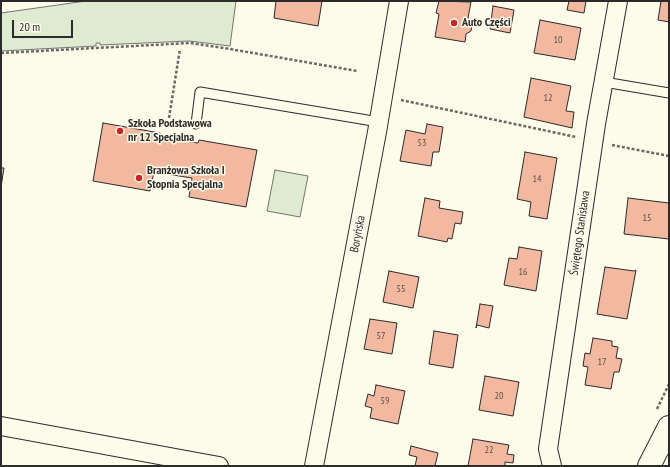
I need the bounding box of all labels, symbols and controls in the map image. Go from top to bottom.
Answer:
scale bar [14,12,75,38]
place label: Auto Części [462,16,511,30]
marker: Auto Części [449,18,459,28]
text: 20 m [19,19,40,34]
house number: 10 [554,34,562,46]
house number: 12 [544,92,552,104]
place label: Szkoła Podstawowa nr 12 Specjalna [128,117,212,145]
marker: Szkoła Podstawowa nr 12 Specjalna [115,126,125,136]
house number: 53 [418,137,426,149]
place label: Branżowa Szkoła I Stopnia Specjalna [147,164,225,192]
marker: Branżowa Szkoła I Stopnia Specjalna [134,173,144,183]
house number: 14 [533,173,541,185]
street label: Świętego Stanisława [567,190,593,276]
house number: 15 [643,212,651,224]
street label: Boryńska [347,214,369,254]
house number: 16 [519,266,527,278]
house number: 55 [397,283,405,295]
house number: 57 [377,330,385,342]
house number: 17 [598,356,606,368]
house number: 20 [495,390,503,402]
house number: 59 [381,395,389,407]
house number: 22 [485,444,493,456]

